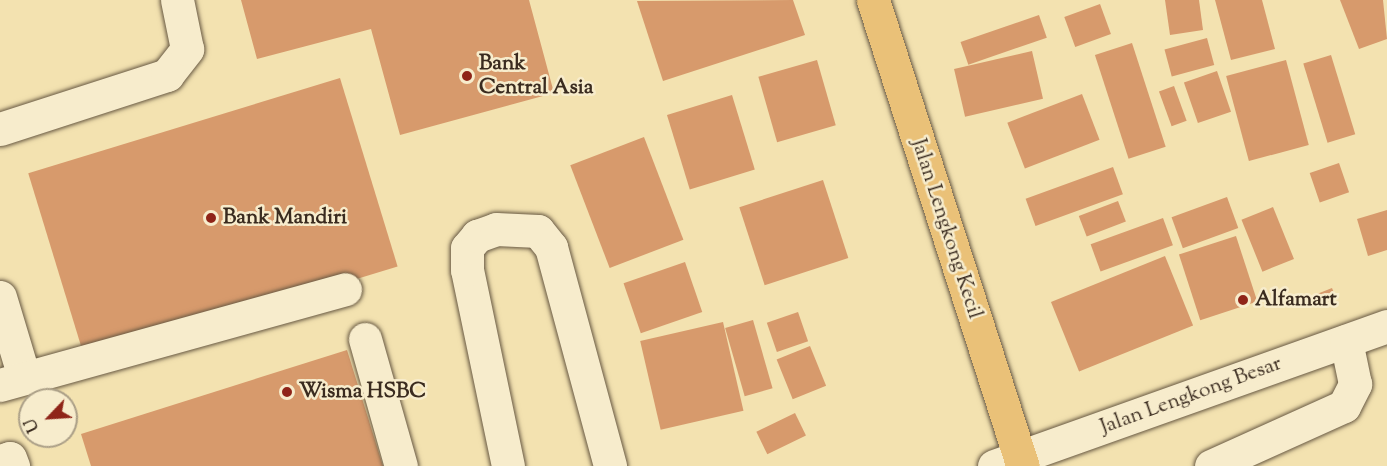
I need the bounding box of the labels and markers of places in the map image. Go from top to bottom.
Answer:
place label: Bank Central Asia [479,51,593,101]
marker: Bank Central Asia [460,69,474,83]
place label: Bank Mandiri [223,205,347,231]
marker: Bank Mandiri [204,211,218,225]
place label: Alfamart [1255,287,1337,313]
marker: Alfamart [1236,293,1250,307]
place label: Wisma HSBC [299,379,426,405]
marker: Wisma HSBC [280,385,294,399]

